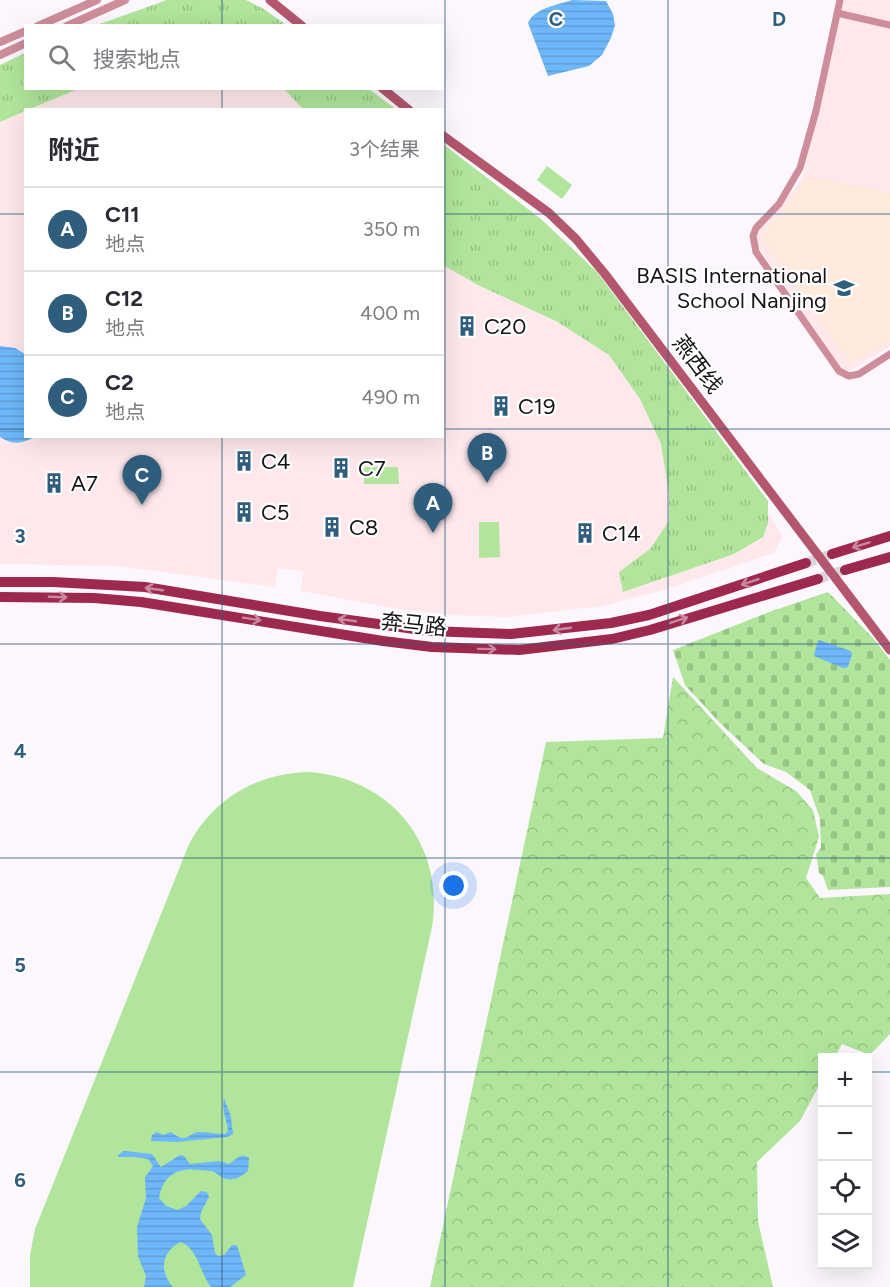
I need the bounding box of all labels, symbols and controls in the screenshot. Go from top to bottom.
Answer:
text: C [549,7,563,31]
text: D [772,7,786,31]
search box [24,24,444,90]
icon: search [45,41,78,74]
text: 搜索地点 [93,46,181,73]
text: 附近 [48,134,100,166]
text: 3个结果 [349,137,420,161]
text: C11 [105,201,140,228]
text: A [60,217,75,241]
text: 350 m [363,217,420,241]
text: 地点 [105,232,145,256]
place label: BASIS International School Nanjing [636,262,827,314]
school or university icon: BASIS International School Nanjing [832,276,856,300]
text: C12 [105,285,143,312]
text: B [61,301,74,325]
text: 400 m [360,301,420,325]
place label: C20 [484,313,526,340]
building icon: C20 [455,314,479,338]
text: 地点 [105,316,145,340]
street label: 燕西线 [667,330,728,399]
text: C2 [105,369,134,396]
text: C [60,385,75,409]
text: 490 m [361,385,420,409]
place label: C19 [518,393,555,420]
building icon: C19 [489,394,513,418]
text: 地点 [105,400,145,424]
pin: B [468,434,506,483]
place label: C4 [261,448,291,475]
building icon: C4 [232,449,256,473]
place label: C7 [358,455,386,482]
pin: C [122,456,162,505]
building icon: C7 [329,456,353,480]
place label: A7 [71,470,98,497]
building icon: A7 [42,471,66,495]
pin: A [414,484,452,533]
place label: C5 [261,499,290,526]
building icon: C5 [232,500,256,524]
place label: C8 [349,514,378,541]
building icon: C8 [320,515,344,539]
place label: C14 [602,520,641,547]
building icon: C14 [573,521,597,545]
text: 3 [14,524,26,548]
one-way arrow [852,540,871,551]
one-way arrow [741,577,760,588]
one-way arrow [145,583,165,594]
one-way arrow [48,591,68,602]
street label: 奔马路 [380,608,448,641]
one-way arrow [242,614,261,625]
one-way arrow [337,614,357,625]
one-way arrow [669,614,688,625]
one-way arrow [552,624,572,635]
one-way arrow [476,643,496,655]
text: 4 [14,739,27,763]
your location [439,871,468,900]
text: 5 [14,953,26,977]
map controls [818,1053,872,1269]
button: + [818,1053,872,1107]
button: − [818,1107,872,1161]
button: locate [818,1161,872,1215]
text: 6 [14,1168,26,1192]
button: layers [818,1215,872,1269]

